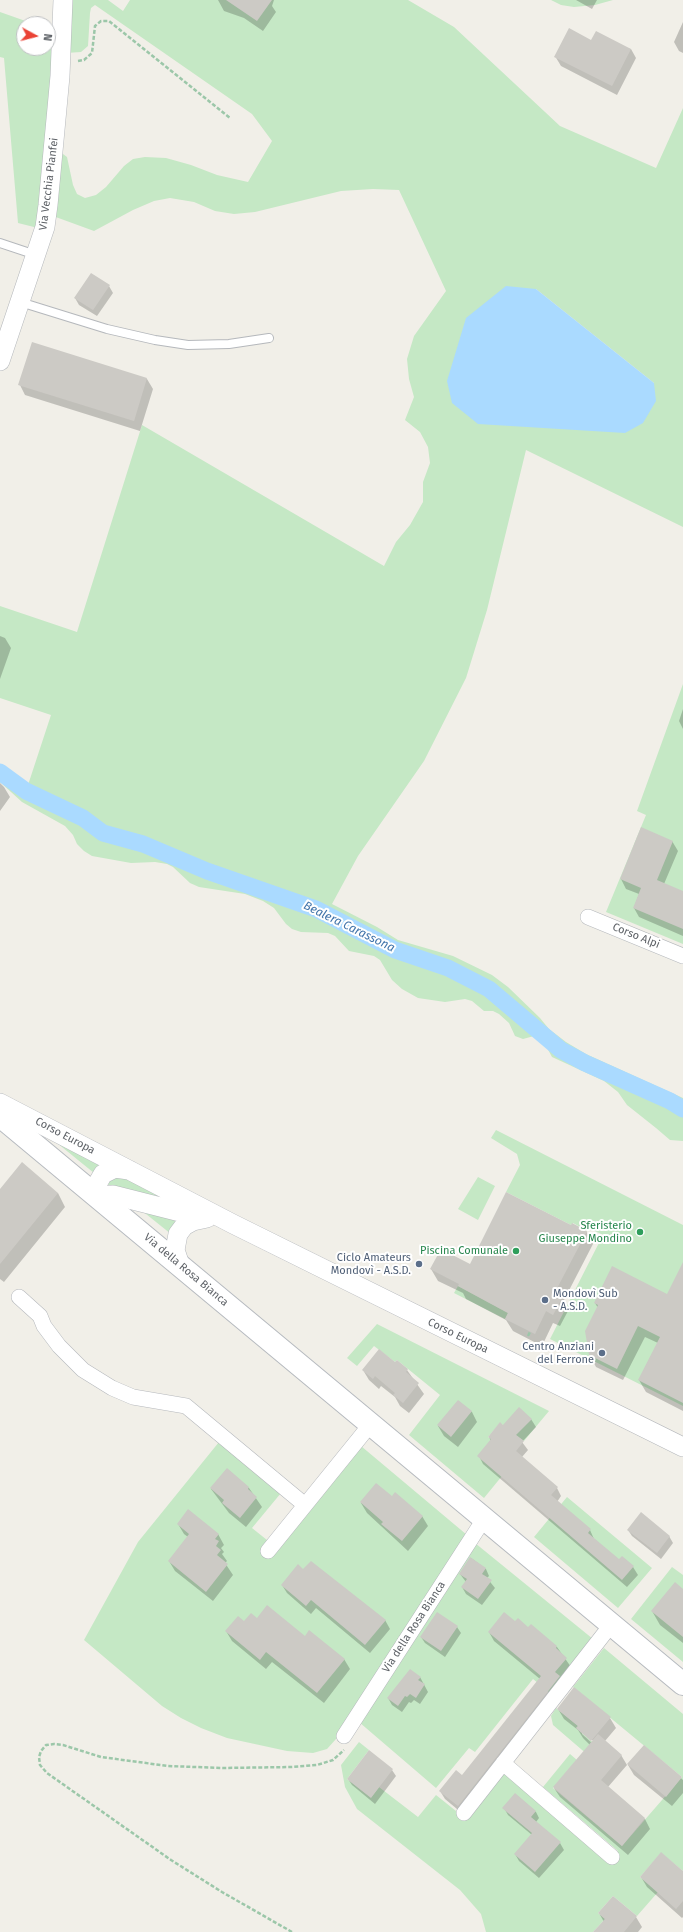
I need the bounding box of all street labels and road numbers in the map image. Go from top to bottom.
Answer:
street label: Via Vecchia Pianfei [37,137,61,231]
street label: Corso Alpi [610,920,662,952]
street label: Corso Europa [33,1115,97,1157]
street label: Via della Rosa Bianca [141,1231,231,1309]
street label: Corso Europa [426,1316,490,1356]
street label: Via della Rosa Bianca [380,1579,448,1675]

